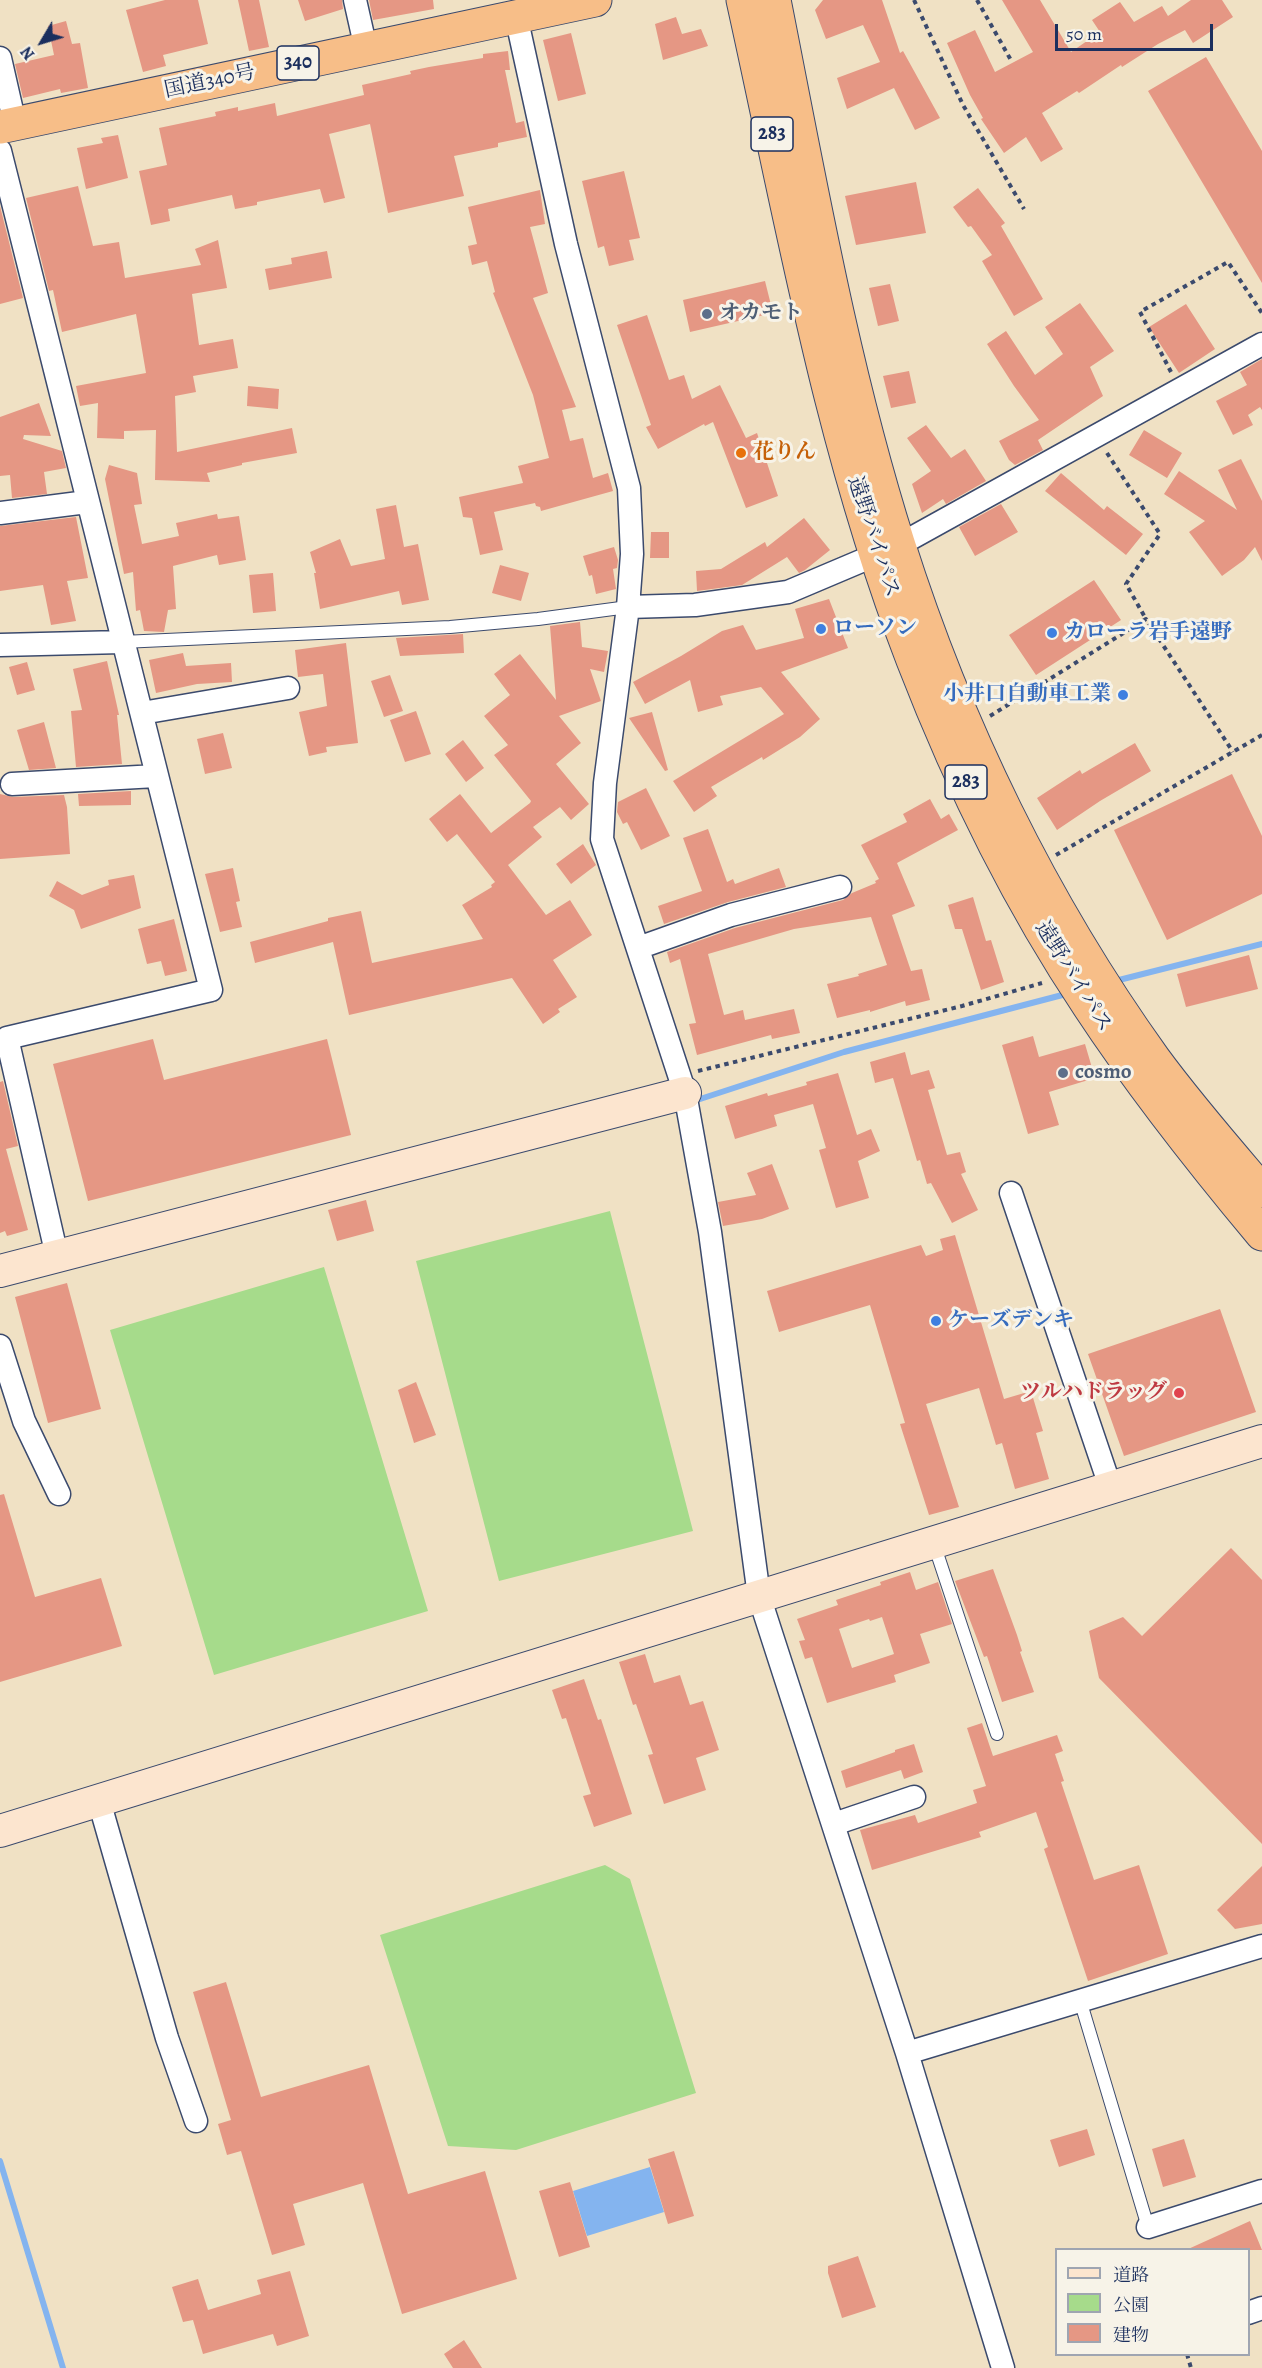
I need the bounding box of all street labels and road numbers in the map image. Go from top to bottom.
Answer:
road number: 340 [277,46,319,80]
street label: 国道340号 [162,60,258,104]
road number: 283 [751,117,793,151]
street label: 遠野バイパス [842,473,904,601]
road number: 283 [945,765,987,799]
street label: 遠野バイパス [1029,917,1117,1037]

